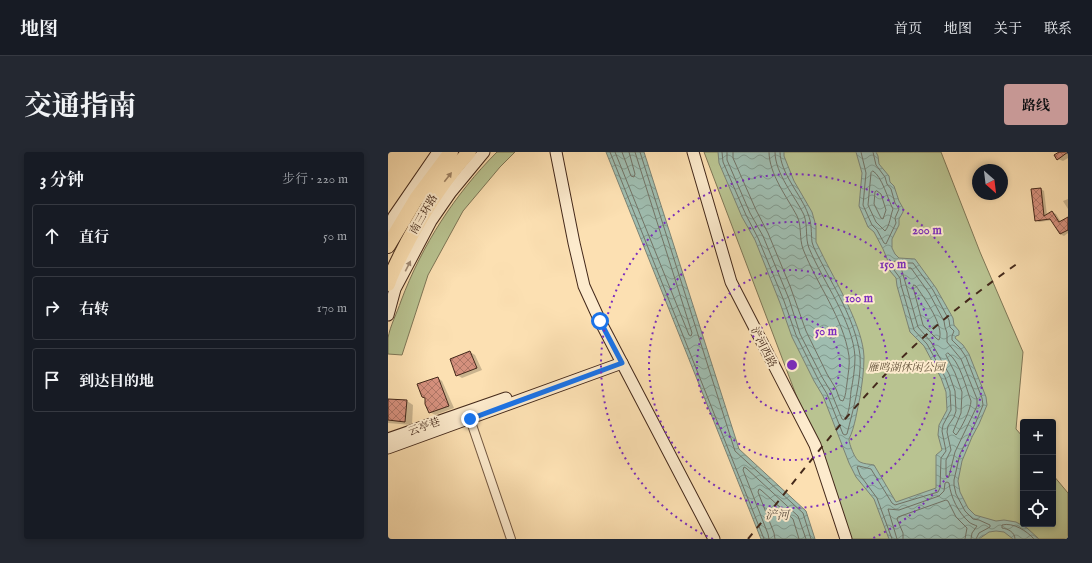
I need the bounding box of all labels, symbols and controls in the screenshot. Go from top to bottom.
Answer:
text: 地图 [20,18,58,42]
text: 首页 [894,20,922,38]
text: 地图 [944,20,972,38]
text: 关于 [994,20,1022,38]
text: 联系 [1044,20,1072,38]
button: 路线 [1004,84,1068,125]
text: 交通指南 [24,90,136,125]
north arrow [972,164,1008,200]
text: 3 分钟 [40,170,84,191]
text: 步行 · 220 m [282,171,348,188]
one-way arrow [444,171,452,182]
street label: 南三环路 [407,192,441,237]
text: 200 m [912,223,942,238]
icon: ahead [41,225,63,247]
text: 直行 [79,228,109,247]
text: 50 m [323,228,347,245]
text: 150 m [880,257,907,272]
one-way arrow [404,260,411,271]
text: 100 m [845,291,874,306]
icon: right [41,297,63,319]
text: 右转 [79,300,109,319]
text: 170 m [317,300,347,317]
route start [591,312,609,330]
text: 50 m [815,324,838,339]
street label: 浐河西路 [747,325,779,370]
centre of rings [785,358,799,372]
park label: 雁鸣湖休闲公园 [868,361,946,375]
icon: arrive [41,369,63,391]
text: 到达目的地 [79,372,154,391]
route end [461,410,479,428]
street label: 云亭巷 [406,415,442,439]
map controls [1020,419,1056,527]
button: + [1020,419,1056,455]
button: − [1020,455,1056,491]
button: locate [1020,491,1056,527]
water label: 浐河 [765,508,791,523]

